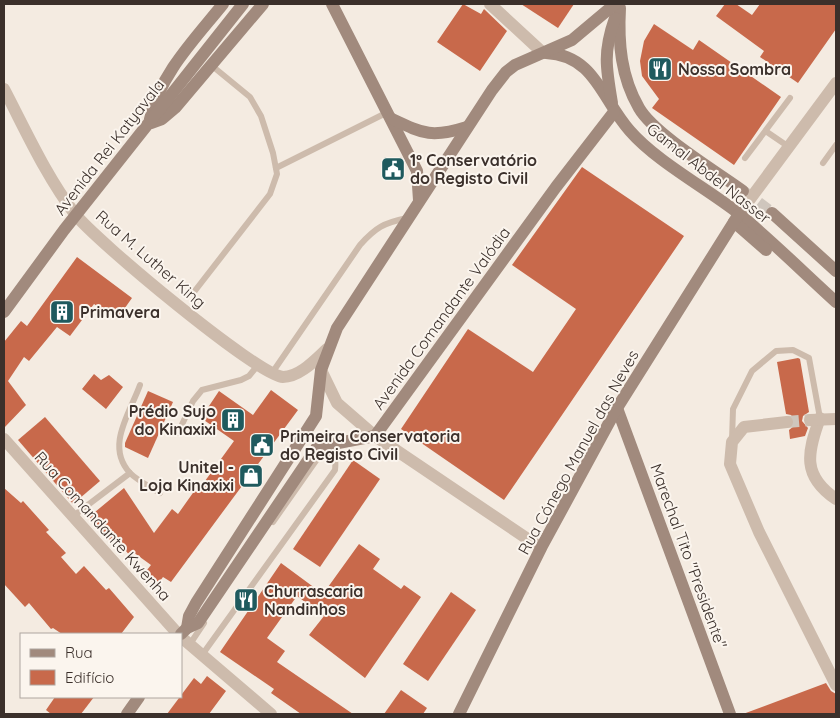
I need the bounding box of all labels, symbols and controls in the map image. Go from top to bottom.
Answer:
restaurant icon: Nossa Sombra [647,56,673,82]
place label: Nossa Sombra [678,59,791,79]
street label: Avenida Rei Katyavala [50,75,168,219]
street label: Gamal Abdel Nasser [643,118,775,228]
place label: 1º Conservatório do Registo Civil [410,150,537,188]
public building icon: 1º Conservatório do Registo Civil [380,156,406,182]
street label: Rua M. Luther King [92,206,210,312]
street label: Avenida Comandante Valódia [368,223,514,413]
building icon: Primavera [49,299,75,325]
place label: Primavera [80,302,160,322]
street label: Rua Cónego Manuel das Neves [513,346,643,558]
place label: Prédio Sujo do Kinaxixi [129,401,216,439]
building icon: Prédio Sujo do Kinaxixi [220,407,246,433]
place label: Primeira Conservatoria do Registo Civil [280,426,460,464]
public building icon: Primeira Conservatoria do Registo Civil [249,432,275,458]
street label: Rua Comandante Kwenha [31,447,175,605]
place label: Unitel - Loja Kinaxixi [139,457,234,495]
street label: Marechal Tito "Presidente" [646,461,732,651]
shop icon: Unitel - Loja Kinaxixi [238,463,264,489]
place label: Churrascaria Nandinhos [264,581,363,619]
restaurant icon: Churrascaria Nandinhos [233,587,259,613]
legend [20,633,182,698]
text: Rua [65,643,93,662]
text: Edifício [65,668,114,687]

